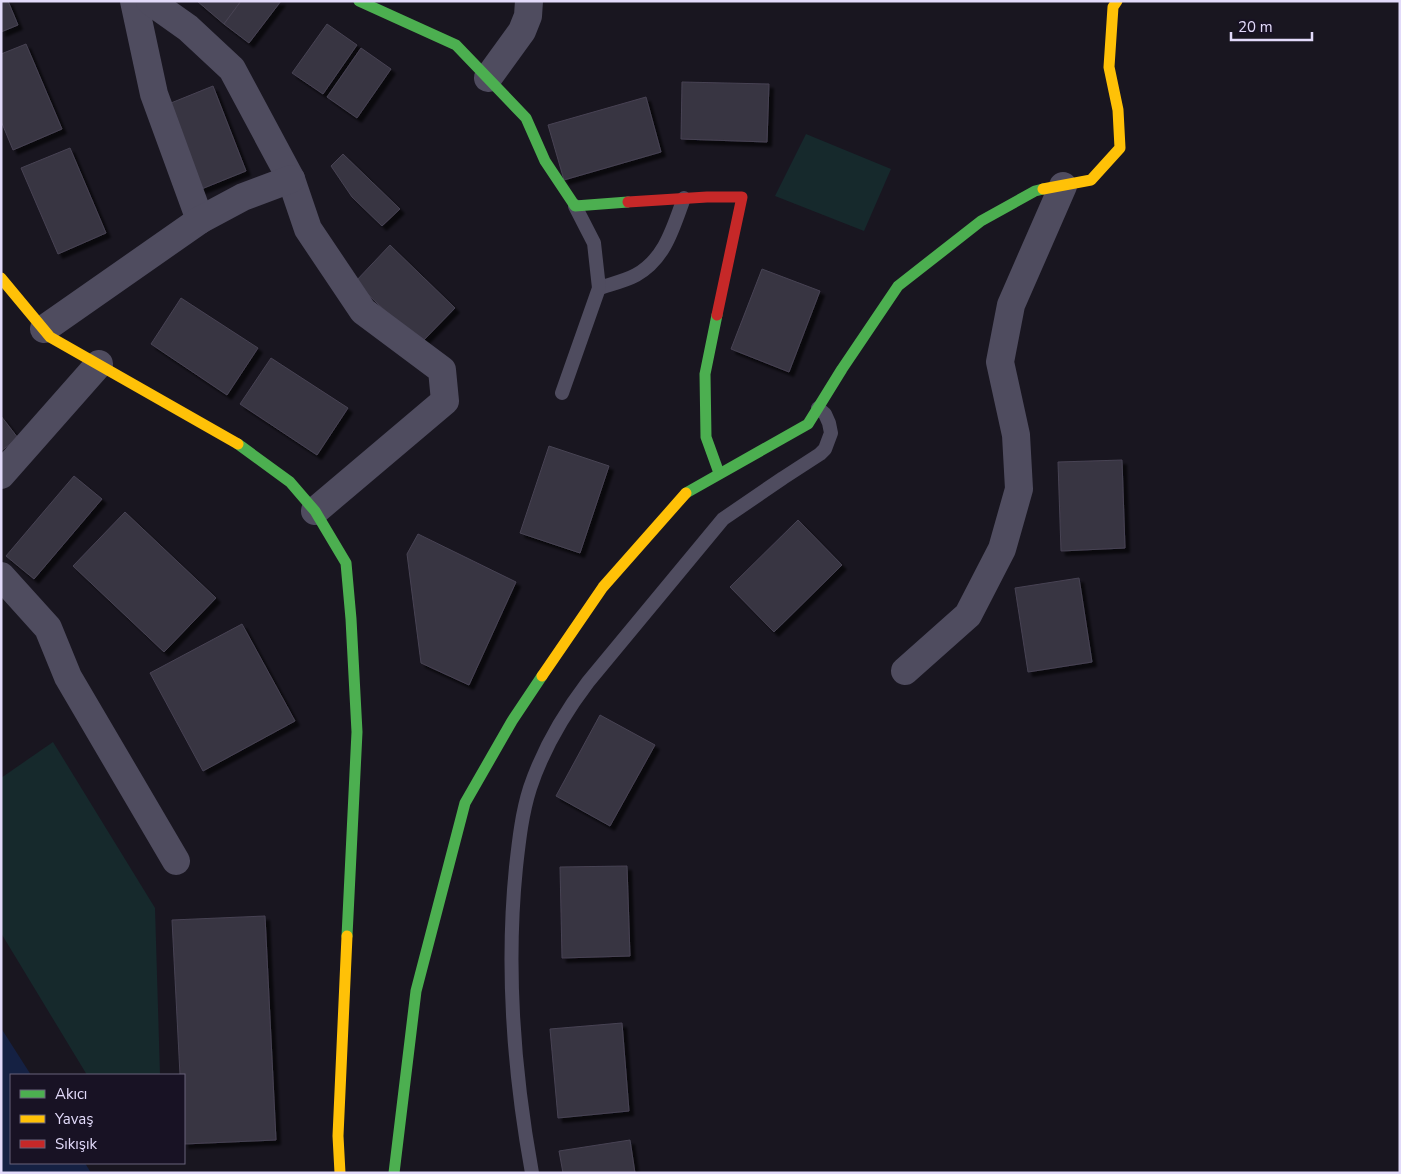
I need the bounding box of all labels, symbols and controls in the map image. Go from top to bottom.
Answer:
scale bar [1231,10,1312,42]
text: 20 m [1238,17,1273,37]
legend [10,1074,185,1164]
text: Akıcı [55,1084,87,1104]
text: Yavaş [54,1109,93,1129]
text: Sıkışık [55,1134,97,1154]

